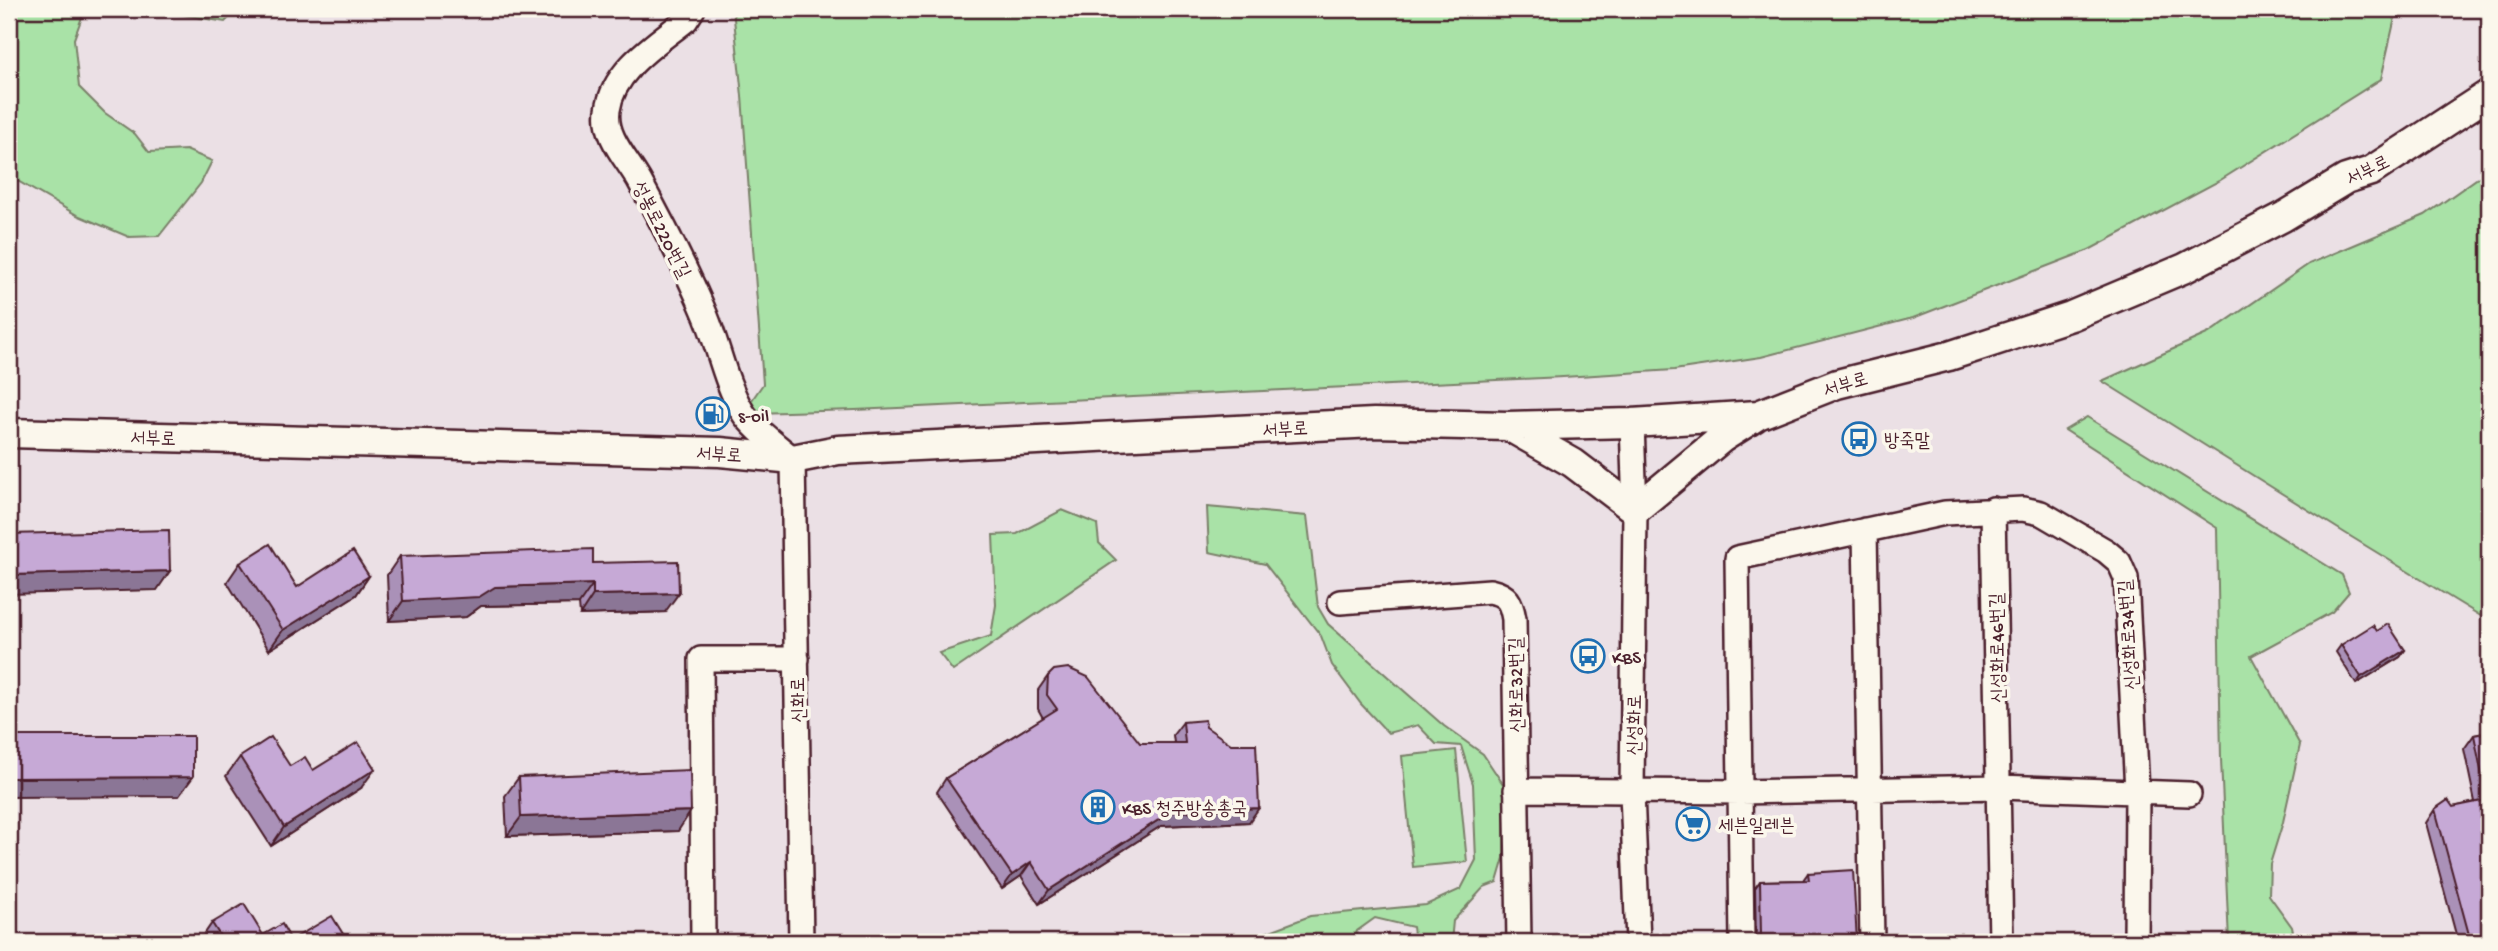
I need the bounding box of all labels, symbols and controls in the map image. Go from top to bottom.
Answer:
street label: 서부로 [2343,152,2394,193]
street label: 성봉로220번길 [626,178,694,283]
street label: 서부로 [1821,369,1871,404]
fuel station icon: s-oil [694,395,732,433]
place label: s-oil [738,406,769,429]
street label: 서부로 [1262,419,1309,444]
bus stop icon: 방죽말 [1840,420,1878,458]
street label: 서부로 [130,429,176,452]
place label: 방죽말 [1884,431,1930,454]
street label: 서부로 [695,444,742,469]
street label: 신성화로34번길 [2115,579,2146,691]
street label: 신성화로46번길 [1987,593,2012,703]
street label: 신화로32번길 [1506,637,1531,733]
bus stop icon: KBS [1569,637,1607,675]
place label: KBS [1612,648,1641,671]
street label: 신화로 [789,677,812,723]
street label: 신성화로 [1624,694,1649,756]
building icon: KBS 청주방송총국 [1079,788,1117,826]
place label: KBS 청주방송총국 [1122,799,1247,822]
supermarket icon: 세븐일레븐 [1674,805,1712,843]
place label: 세븐일레븐 [1718,816,1794,839]

